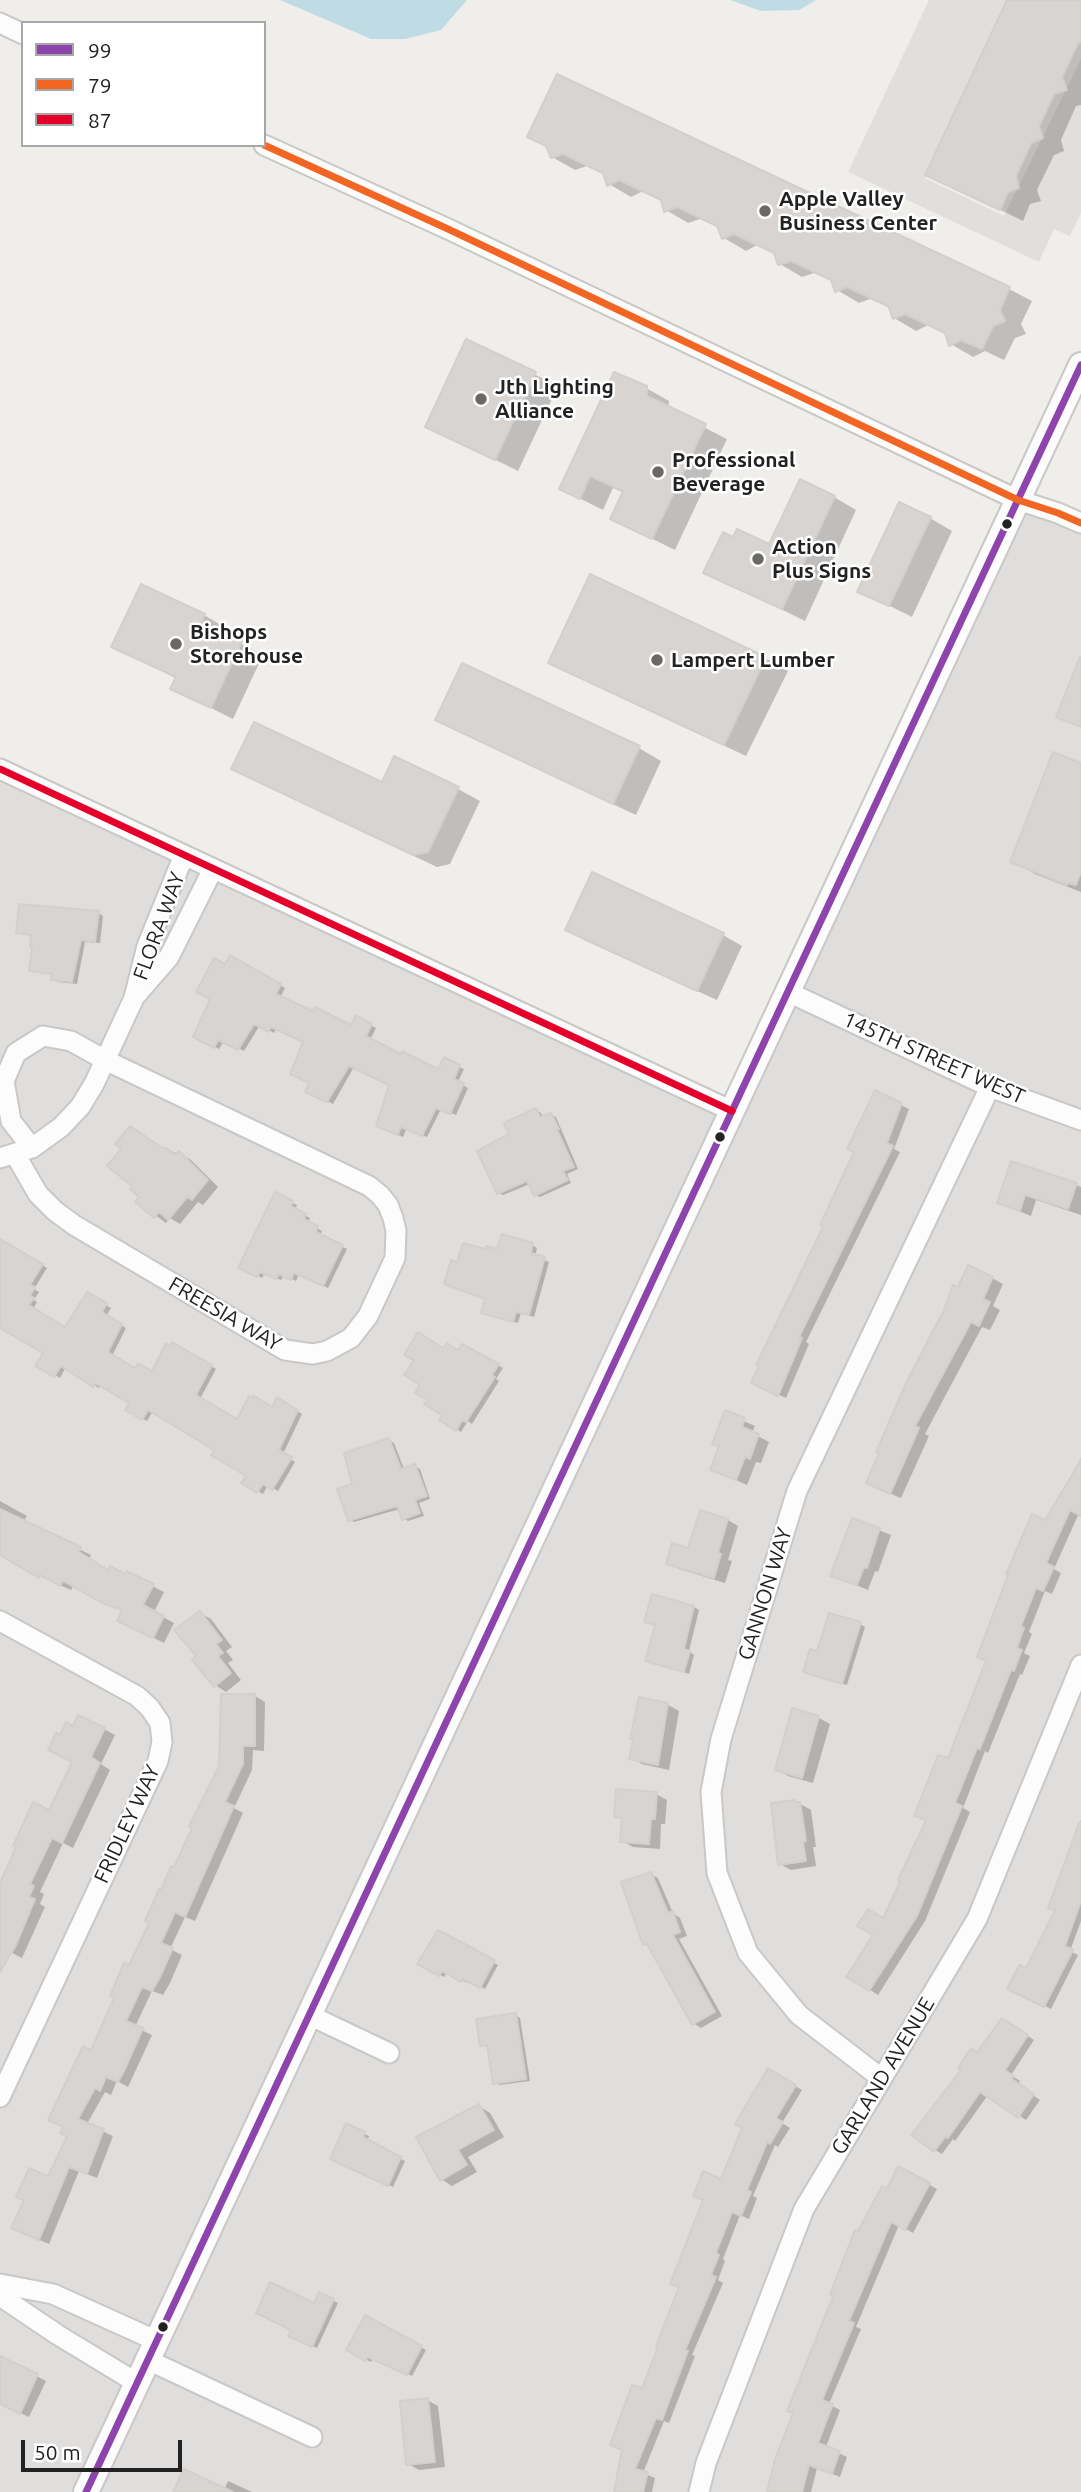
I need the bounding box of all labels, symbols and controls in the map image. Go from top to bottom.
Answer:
legend [21,21,266,147]
text: 99 [88,38,112,62]
text: 79 [88,73,112,97]
text: 87 [88,108,112,132]
place label: Apple Valley Business Center [779,186,937,236]
marker: Apple Valley Business Center [757,203,773,219]
place label: Jth Lighting Alliance [495,374,614,424]
marker: Jth Lighting Alliance [473,391,489,407]
place label: Professional Beverage [672,447,795,497]
marker: Professional Beverage [650,464,666,480]
unlabelled marker [1000,517,1014,531]
place label: Action Plus Signs [772,534,871,584]
marker: Action Plus Signs [750,551,766,567]
place label: Bishops Storehouse [190,619,303,669]
marker: Bishops Storehouse [168,636,184,652]
place label: Lampert Lumber [671,647,835,673]
marker: Lampert Lumber [649,652,665,668]
street label: FLORA WAY [128,869,190,983]
street label: 145TH STREET WEST [839,1007,1029,1109]
unlabelled marker [713,1130,727,1144]
street label: FREESIA WAY [164,1272,286,1356]
street label: GANNON WAY [733,1525,797,1663]
street label: FRIDLEY WAY [89,1761,165,1887]
street label: GARLAND AVENUE [826,1993,940,2159]
unlabelled marker [156,2320,170,2334]
scale bar [24,2426,186,2470]
text: 50 m [34,2440,81,2464]

